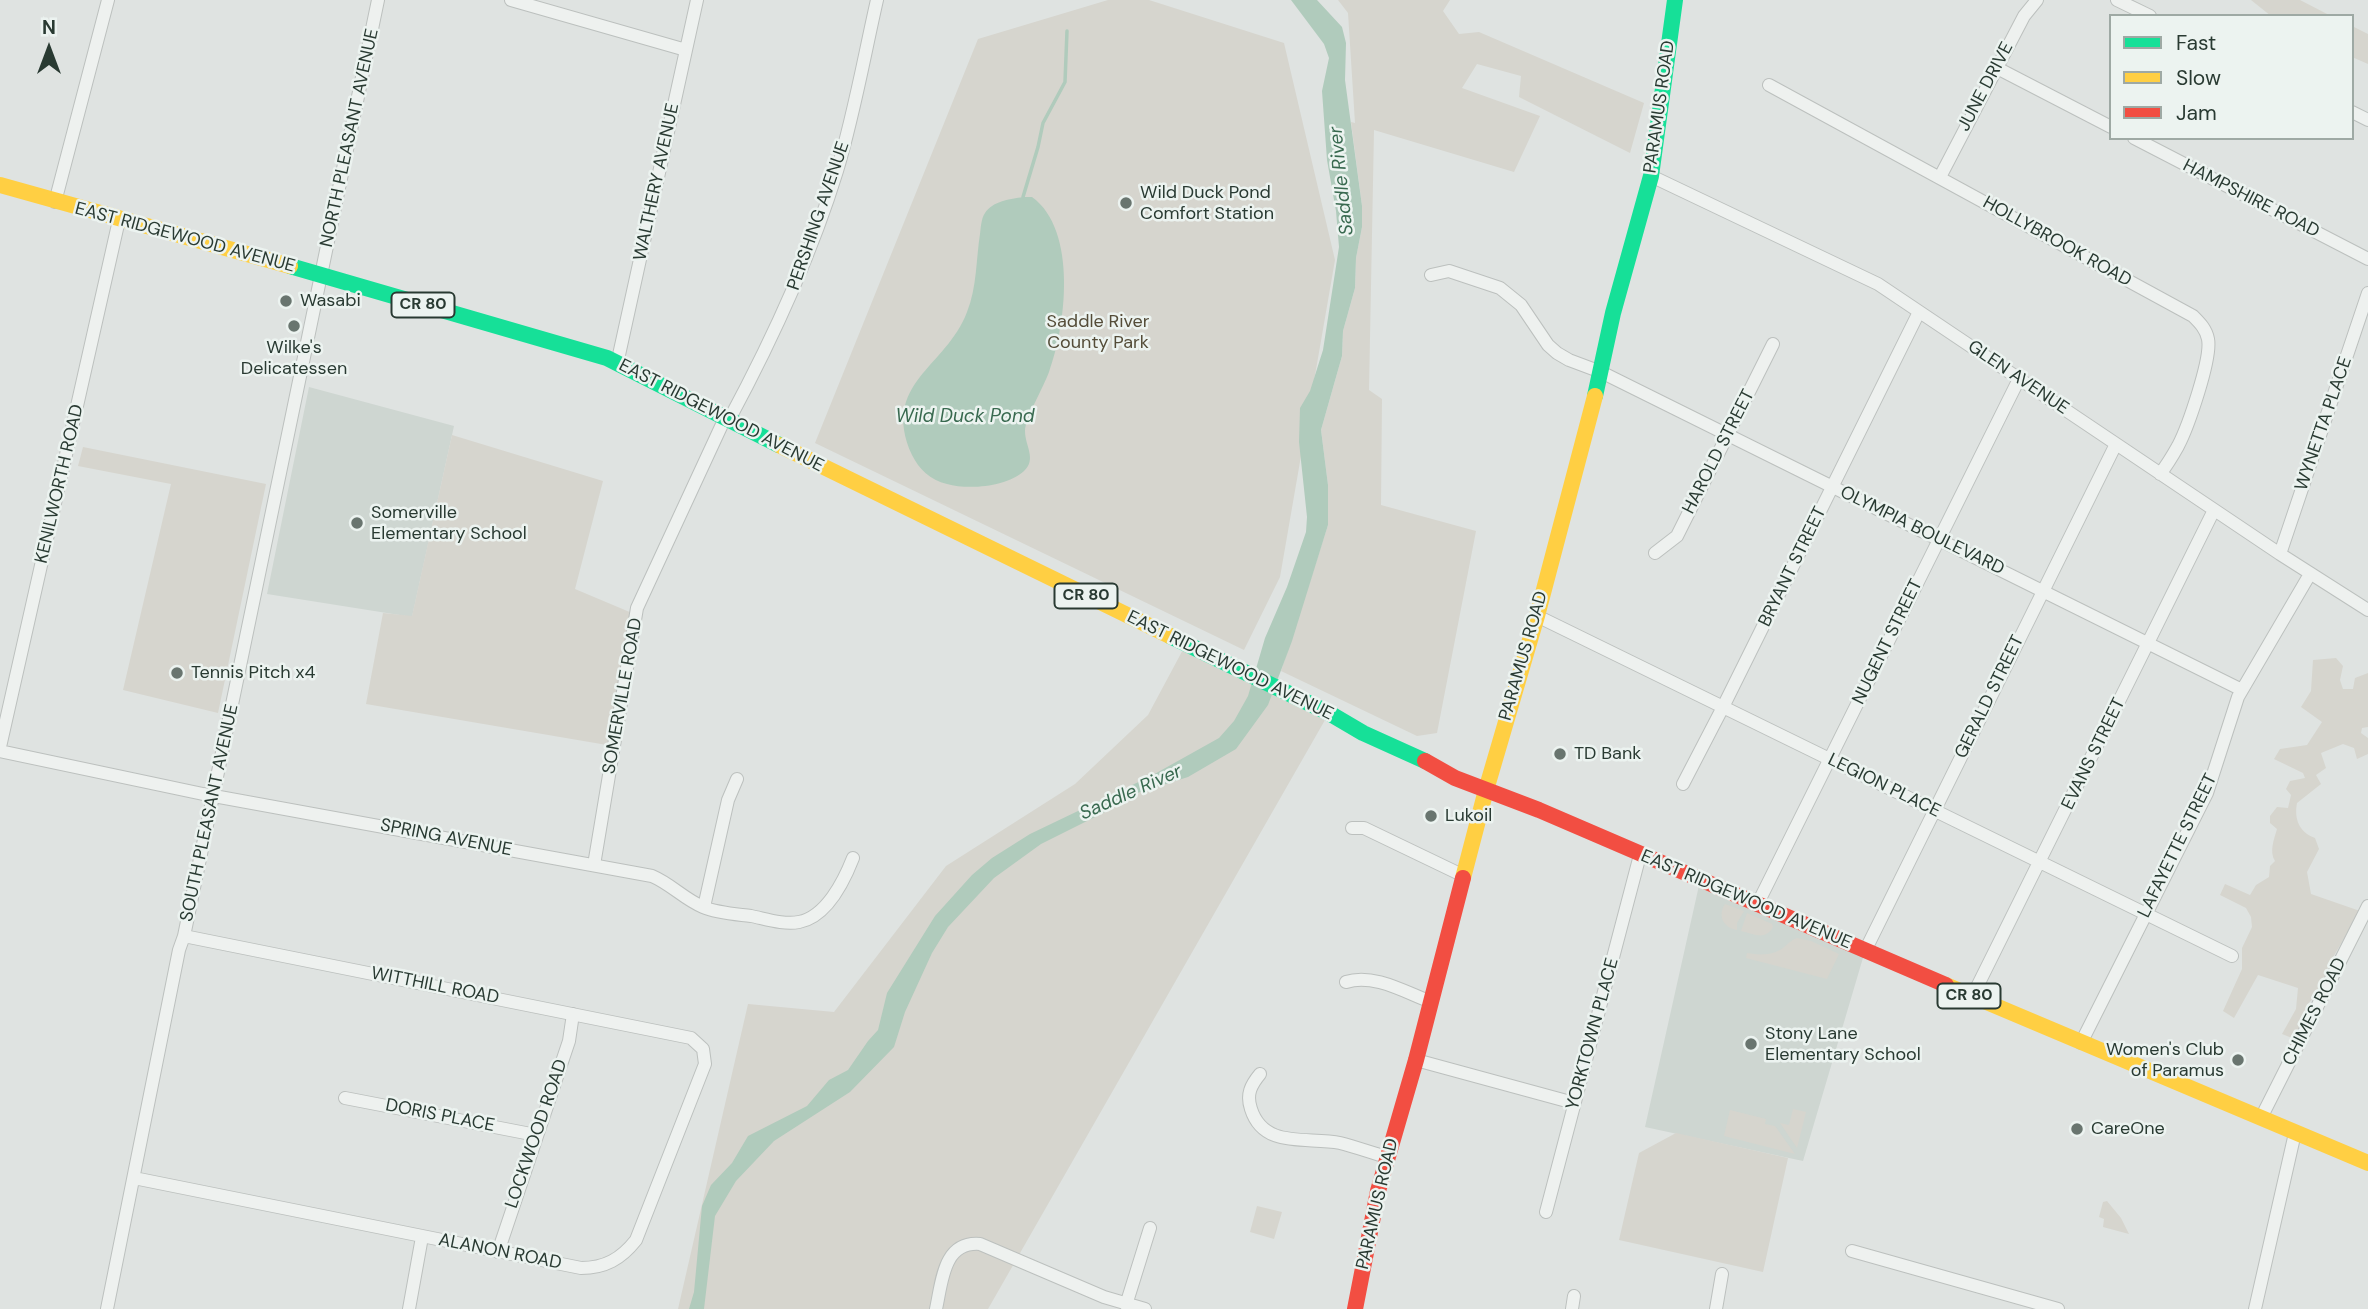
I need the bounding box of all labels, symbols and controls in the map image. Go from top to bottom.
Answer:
north arrow [14,14,84,84]
legend [2109,14,2354,140]
text: N [42,15,56,40]
street label: NORTH PLEASANT AVENUE [316,27,384,249]
text: Fast [2176,29,2216,57]
street label: PARAMUS ROAD [1640,39,1680,175]
street label: JUNE DRIVE [1954,39,2018,135]
text: Slow [2176,64,2221,92]
text: Jam [2176,99,2217,127]
street label: WALTHERY AVENUE [630,101,684,263]
water label: Saddle River [1325,125,1359,237]
street label: PERSHING AVENUE [783,139,855,293]
street label: HAMPSHIRE ROAD [2179,155,2323,243]
place label: Wild Duck Pond Comfort Station [1140,182,1274,224]
street label: HOLLYBROOK ROAD [1979,192,2135,292]
marker: Wild Duck Pond Comfort Station [1118,195,1134,211]
street label: EAST RIDGEWOOD AVENUE [73,198,297,278]
place label: Wasabi [300,290,361,312]
road number: CR 80 [392,292,454,318]
marker: Wasabi [278,293,294,309]
park label: Saddle River County Park [1047,311,1149,354]
marker: Wilke's Delicatessen [286,318,302,334]
street label: GLEN AVENUE [1963,336,2073,420]
place label: Wilke's Delicatessen [241,337,347,380]
street label: WYNETTA PLACE [2291,354,2357,494]
street label: EAST RIDGEWOOD AVENUE [615,355,827,477]
street label: HAROLD STREET [1678,386,1760,518]
street label: KENILWORTH ROAD [31,402,89,566]
water label: Wild Duck Pond [895,406,1035,428]
street label: OLYMPIA BOULEVARD [1836,482,2008,580]
place label: Somerville Elementary School [371,502,527,544]
street label: BRYANT STREET [1755,503,1831,631]
marker: Somerville Elementary School [349,515,365,531]
street label: NUGENT STREET [1848,576,1928,708]
road number: CR 80 [1054,583,1118,608]
street label: PARAMUS ROAD [1495,589,1553,723]
street label: EAST RIDGEWOOD AVENUE [1123,607,1337,725]
street label: SOMERVILLE ROAD [599,616,647,776]
street label: GERALD STREET [1951,632,2029,762]
place label: Tennis Pitch x4 [191,662,315,684]
marker: Tennis Pitch x4 [169,665,185,681]
street label: EVANS STREET [2058,695,2130,813]
street label: SOUTH PLEASANT AVENUE [176,702,244,924]
place label: TD Bank [1574,743,1641,765]
marker: TD Bank [1552,746,1568,762]
street label: LEGION PLACE [1824,749,1944,823]
water label: Saddle River [1076,760,1186,826]
street label: LAFAYETTE STREET [2134,770,2222,922]
place label: Lukoil [1445,805,1492,827]
marker: Lukoil [1423,808,1439,824]
street label: SPRING AVENUE [378,815,514,861]
street label: EAST RIDGEWOOD AVENUE [1637,846,1855,954]
street label: CHIMES ROAD [2279,955,2351,1069]
street label: YORKTOWN PLACE [1562,956,1624,1112]
street label: WITTHILL ROAD [369,963,501,1009]
road number: CR 80 [1938,984,2000,1008]
place label: Stony Lane Elementary School [1765,1023,1921,1066]
marker: Stony Lane Elementary School [1743,1036,1759,1052]
place label: Women's Club of Paramus [2106,1039,2224,1082]
marker: Women's Club of Paramus [2230,1052,2246,1068]
street label: LOCKWOOD ROAD [501,1057,573,1211]
street label: DORIS PLACE [384,1095,496,1137]
place label: CareOne [2091,1118,2165,1140]
marker: CareOne [2069,1121,2085,1137]
street label: PARAMUS ROAD [1352,1136,1404,1272]
street label: ALANON ROAD [437,1229,563,1275]

